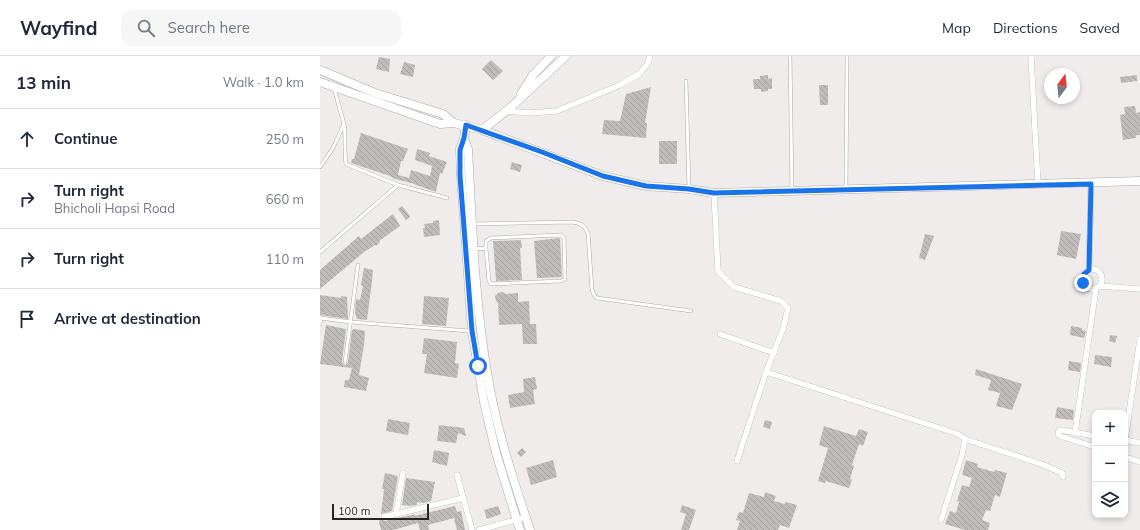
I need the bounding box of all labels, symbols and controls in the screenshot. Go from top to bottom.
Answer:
search box [121,10,401,46]
text: Wayfind [20,16,97,40]
icon: search [135,17,157,39]
text: Search here [167,18,250,37]
text: Map [942,19,971,37]
text: Directions [993,19,1058,37]
text: Saved [1080,19,1120,37]
north arrow [1044,68,1080,104]
text: 13 min [16,72,71,93]
text: Walk · 1.0 km [223,74,304,90]
icon: ahead [16,128,38,150]
text: Continue [54,129,117,148]
text: 250 m [266,131,304,147]
text: Turn right [54,181,124,200]
icon: right [16,188,38,210]
text: 660 m [266,191,304,207]
text: Bhicholi Hapsi Road [54,200,175,216]
icon: right [16,248,38,270]
text: Turn right [54,249,124,268]
text: 110 m [266,251,304,267]
route end [1074,274,1092,292]
icon: arrive [16,308,38,330]
text: Arrive at destination [54,309,201,328]
route start [469,357,487,375]
map controls [1092,410,1128,518]
button: + [1092,410,1128,446]
button: − [1092,446,1128,482]
button: layers [1092,482,1128,518]
scale bar [332,502,429,521]
text: 100 m [338,504,370,518]

